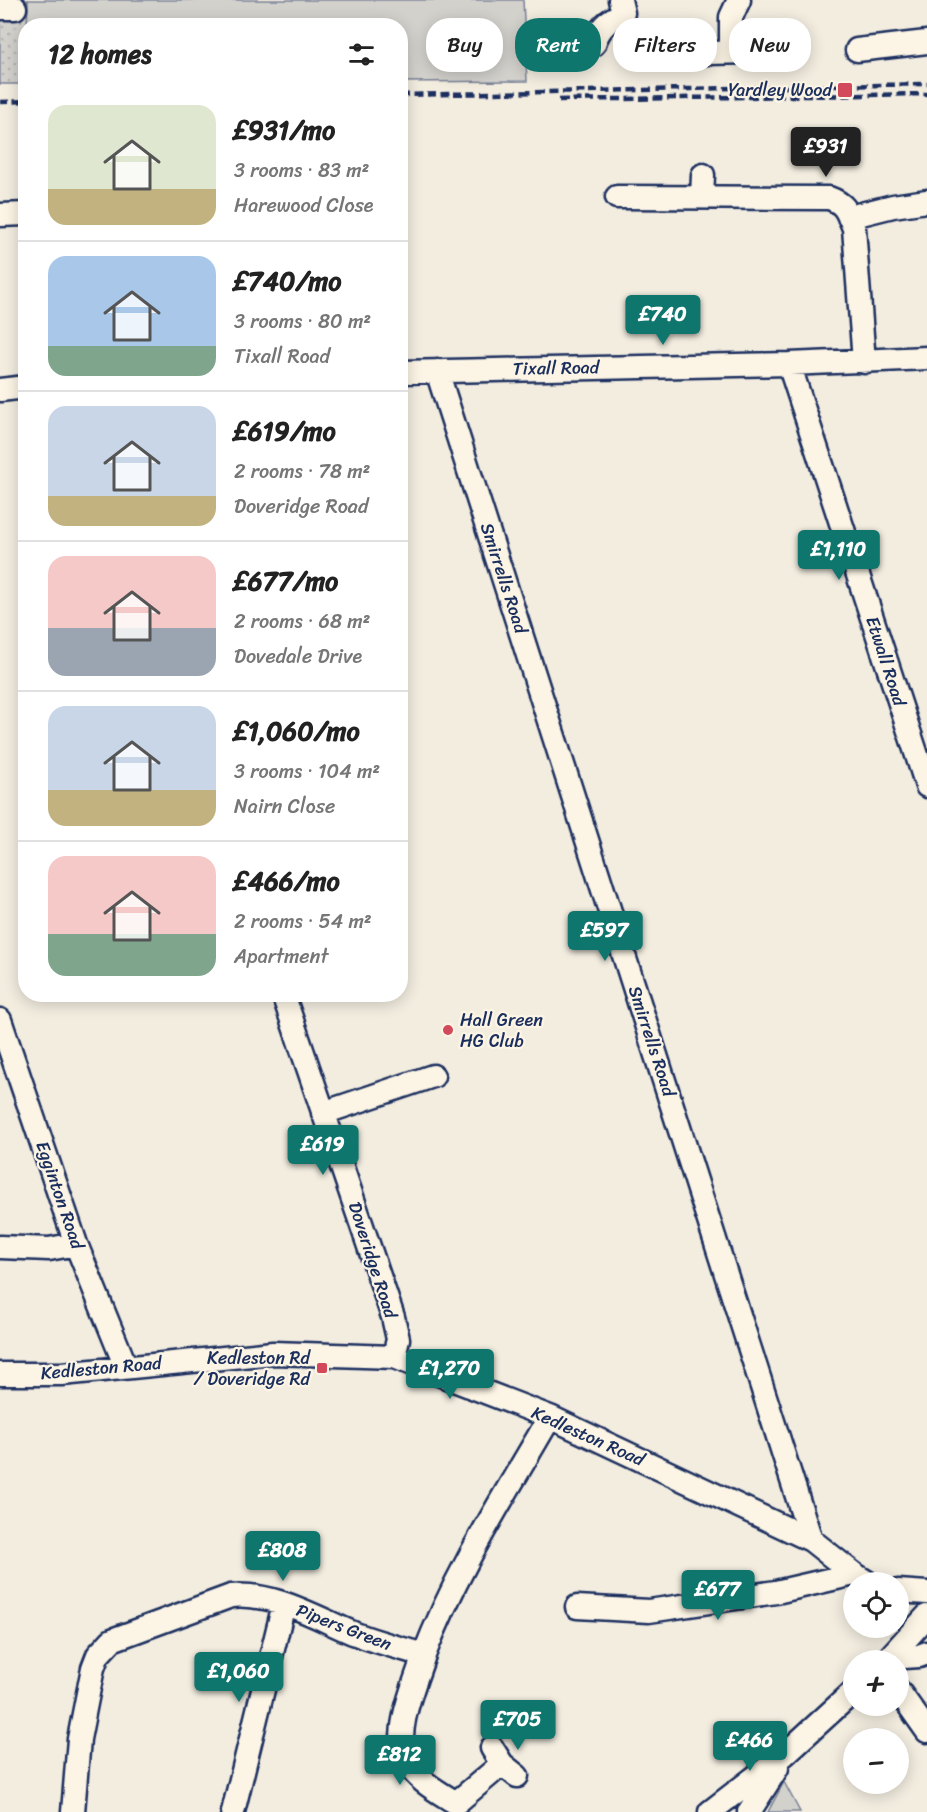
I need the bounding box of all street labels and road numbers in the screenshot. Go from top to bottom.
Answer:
street label: Tixall Road [512,351,601,385]
street label: Smirrells Road [471,518,537,639]
street label: Etwall Road [856,612,916,712]
street label: Smirrells Road [619,981,685,1102]
street label: Egginton Road [27,1137,94,1255]
street label: Doveridge Road [339,1198,407,1324]
street label: Kedleston Road [39,1347,164,1389]
street label: Kedleston Road [526,1397,651,1476]
street label: Pipers Green [291,1594,397,1660]

